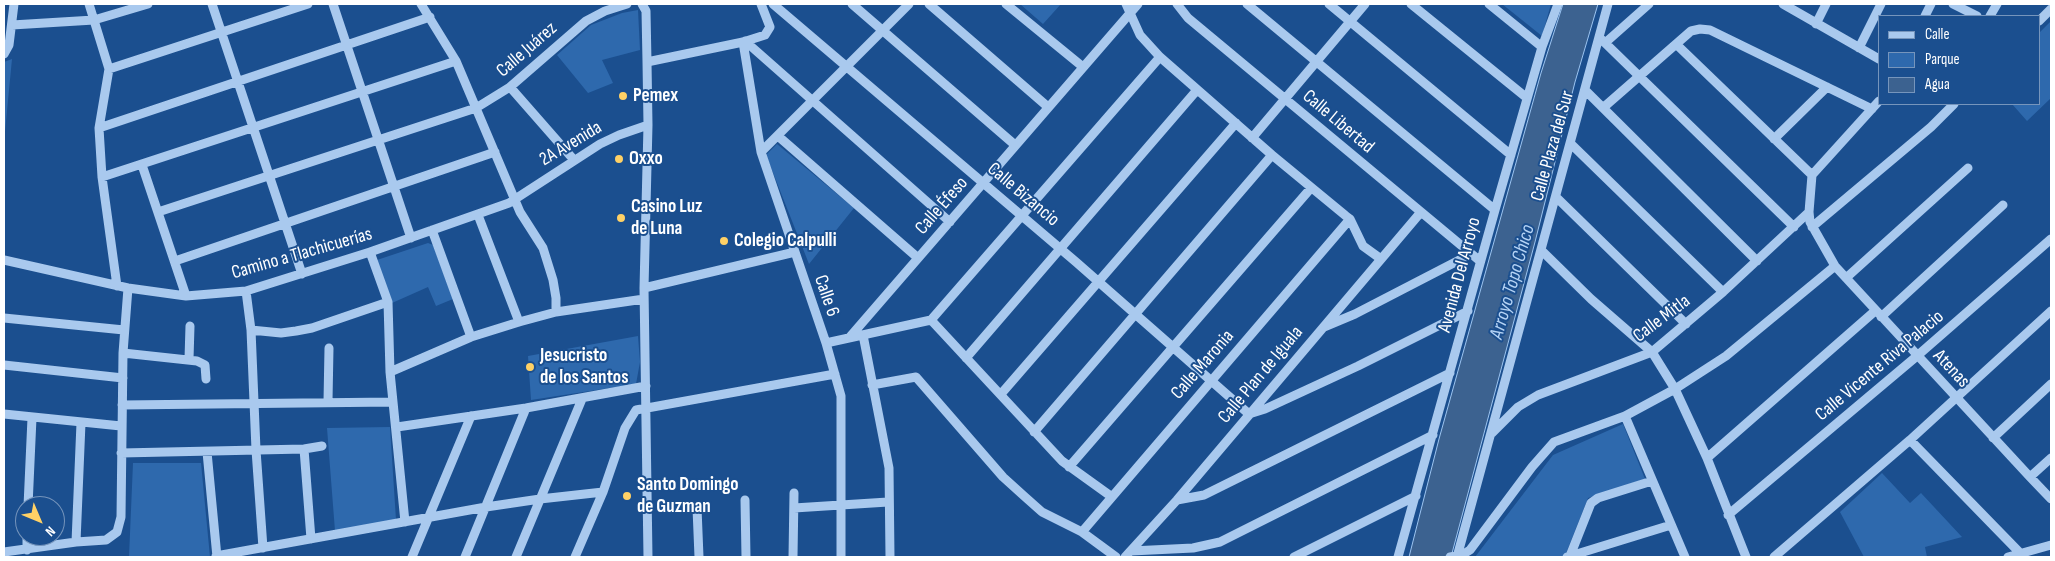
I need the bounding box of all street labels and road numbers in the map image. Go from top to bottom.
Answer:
street label: Calle Juárez [492,18,562,82]
street label: Calle Libertad [1297,85,1379,159]
street label: Calle Plaza del Sur [1526,88,1580,204]
street label: 2A Avenida [536,117,606,171]
street label: Calle Bizancio [982,158,1064,232]
street label: Calle Éfeso [911,172,973,240]
street label: Avenida Del Arroyo [1434,215,1486,335]
street label: Camino a Tlachicuerías [229,223,375,285]
street label: Calle 6 [808,272,844,320]
street label: Calle Mitla [1629,290,1695,348]
street label: Calle Vicente Riva Palacio [1811,306,1949,426]
street label: Calle Plan de Iguala [1214,322,1308,428]
street label: Calle Maronia [1167,326,1239,404]
street label: Atenas [1928,345,1974,393]

